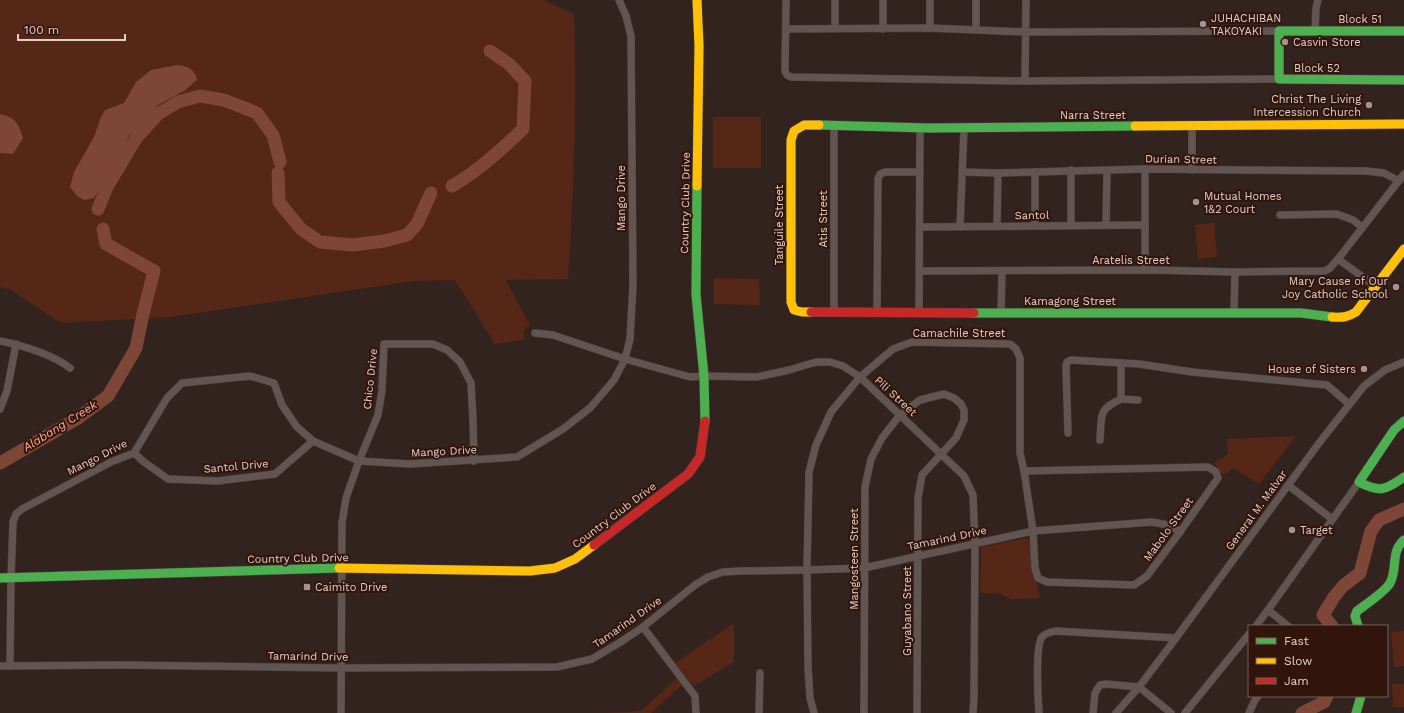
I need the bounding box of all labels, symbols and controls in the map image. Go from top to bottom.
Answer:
place label: JUHACHIBAN TAKOYAKI [1211,12,1281,38]
street label: Block 51 [1338,13,1382,26]
scale bar [18,16,125,42]
marker: JUHACHIBAN TAKOYAKI [1198,19,1208,29]
text: 100 m [24,23,59,37]
place label: Casvin Store [1293,36,1361,49]
marker: Casvin Store [1280,37,1290,47]
street label: Block 52 [1294,62,1340,75]
place label: Christ The Living Intercession Church [1253,93,1361,119]
marker: Christ The Living Intercession Church [1364,100,1374,110]
street label: Narra Street [1060,109,1126,122]
street label: Country Club Drive [678,152,693,254]
street label: Durian Street [1145,152,1218,167]
street label: Mango Drive [615,165,628,231]
street label: Tanguile Street [773,184,786,265]
street label: Atis Street [817,190,830,248]
place label: Mutual Homes 1&2 Court [1204,190,1282,216]
marker: Mutual Homes 1&2 Court [1191,197,1201,207]
street label: Santol [1015,209,1050,222]
street label: Aratelis Street [1092,254,1170,267]
place label: Mary Cause of Our Joy Catholic School [1282,275,1389,301]
marker: Mary Cause of Our Joy Catholic School [1391,282,1401,292]
street label: Kamagong Street [1024,295,1116,308]
street label: Camachile Street [913,327,1006,340]
street label: Chico Drive [361,348,380,410]
place label: House of Sisters [1268,363,1356,376]
marker: House of Sisters [1359,364,1369,374]
street label: Pili Street [872,374,920,419]
water label: Alabang Creek [19,397,100,455]
street label: Mango Drive [65,437,130,478]
street label: Mango Drive [411,443,477,460]
street label: Santol Drive [203,457,269,476]
street label: General M. Malvar [1223,467,1290,553]
street label: Country Club Drive [570,480,659,551]
street label: Mabolo Street [1141,494,1196,564]
street label: Mangosteen Street [848,508,861,610]
street label: Tamarind Drive [906,524,988,553]
place label: Target [1300,524,1333,537]
marker: Target [1287,525,1297,535]
street label: Country Club Drive [247,551,349,566]
street label: Guyabano Street [901,566,914,656]
place label: Caimito Drive [315,581,387,594]
marker: Caimito Drive [302,582,312,592]
street label: Tamarind Drive [591,594,664,651]
legend [1248,625,1388,697]
text: Fast [1284,634,1309,648]
street label: Tamarind Drive [268,649,348,664]
text: Slow [1284,654,1312,668]
text: Jam [1284,674,1309,688]

